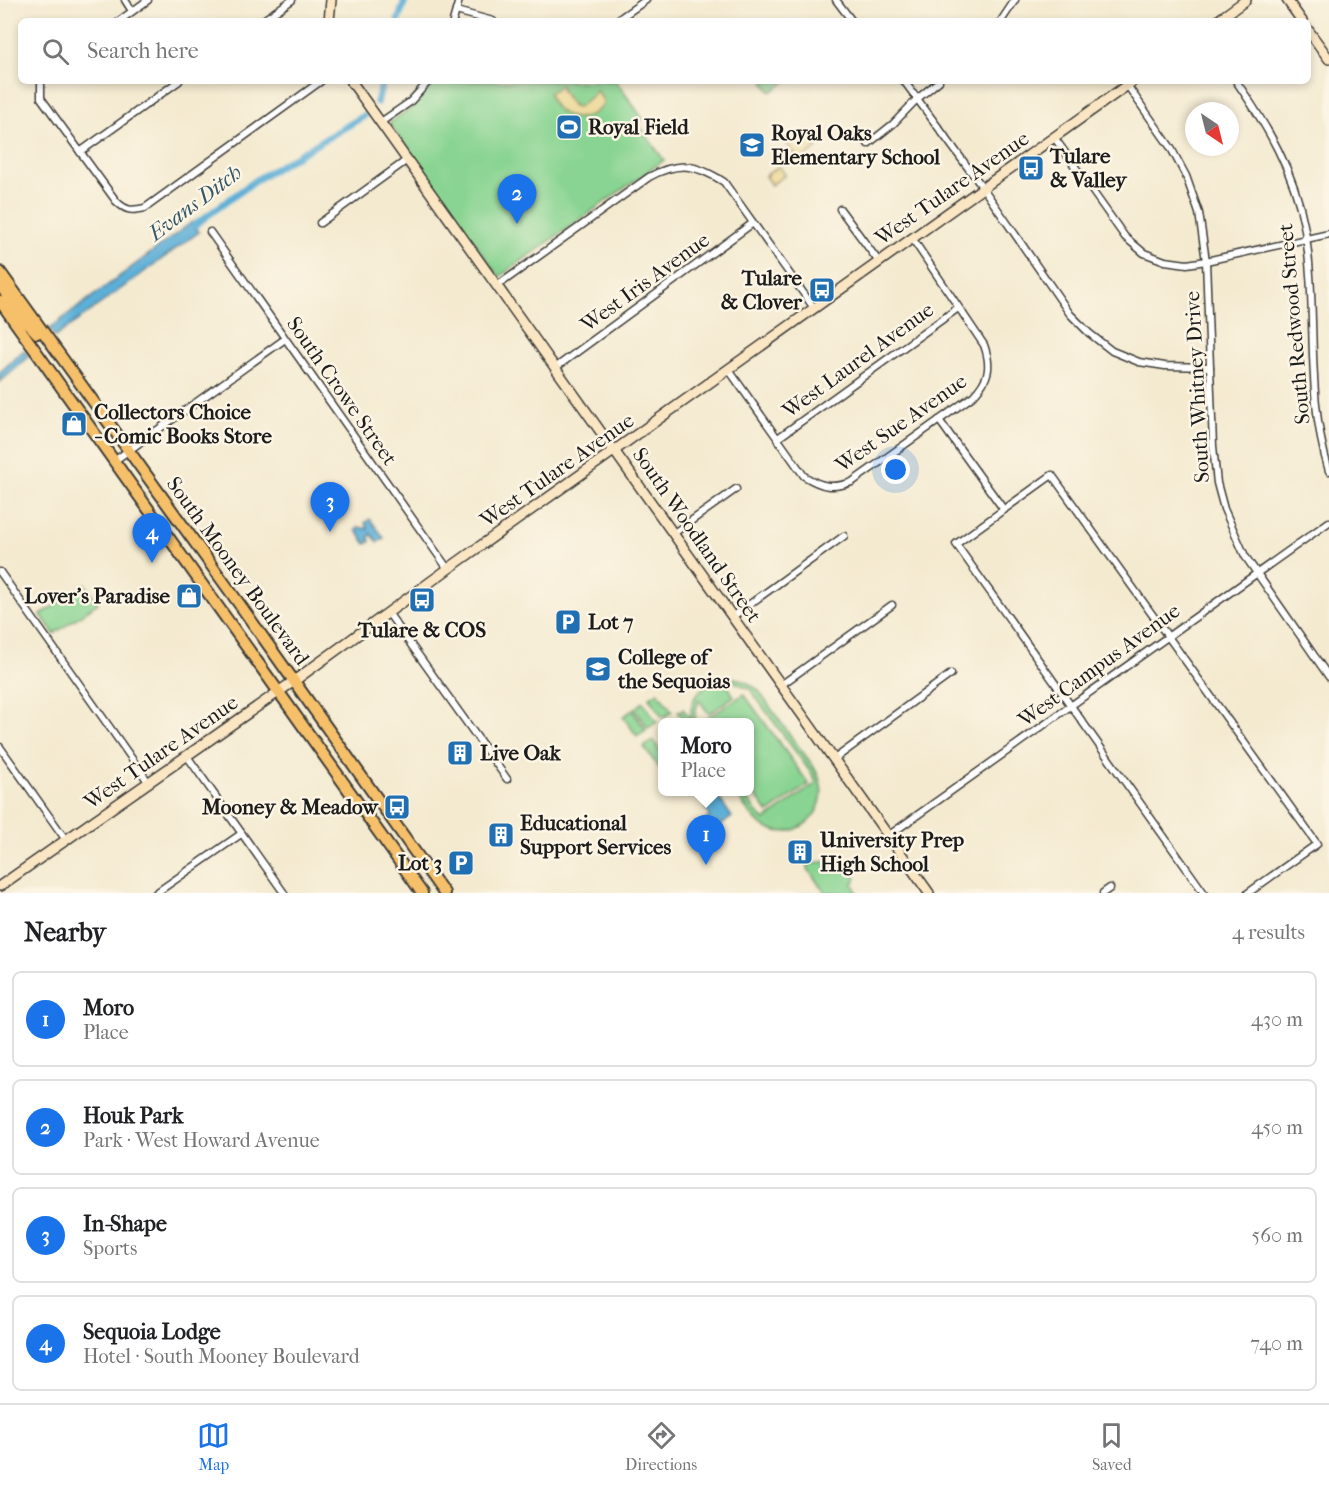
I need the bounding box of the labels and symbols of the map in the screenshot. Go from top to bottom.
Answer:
north arrow [1185,102,1239,156]
sports icon: Royal Field [554,112,584,142]
place label: Royal Field [588,115,689,139]
place label: Royal Oaks Elementary School [771,121,940,169]
street label: West Tulare Avenue [870,126,1033,251]
school or university icon: Royal Oaks Elementary School [737,130,767,160]
place label: Tulare & Valley [1049,144,1128,192]
bus stop icon: Tulare & Valley [1016,153,1046,183]
water label: Evans Ditch [142,159,247,248]
pin: 2 [498,174,536,224]
street label: South Redwood Street [1273,222,1315,425]
street label: West Iris Avenue [575,227,714,337]
place label: Tulare & Clover [721,266,803,314]
bus stop icon: Tulare & Clover [807,275,837,305]
street label: South Whitney Drive [1180,290,1214,484]
street label: West Laurel Avenue [777,297,938,423]
street label: South Crowe Street [282,312,402,470]
street label: West Sue Avenue [830,369,971,478]
place label: Collectors Choice - Comic Books Store [94,400,272,448]
street label: West Tulare Avenue [475,408,638,533]
shop icon: Collectors Choice - Comic Books Store [59,409,89,439]
street label: South Woodland Street [628,443,767,627]
your location [881,455,910,484]
street label: South Mooney Boulevard [162,472,315,670]
pin: 3 [310,482,350,532]
pin: 4 [132,514,172,563]
shop icon: Lover's Paradise [174,581,204,611]
place label: Lover's Paradise [24,584,171,608]
bus stop icon: Tulare & COS [407,585,437,615]
street label: West Campus Avenue [1013,598,1184,732]
parking icon: Lot 7 [553,607,583,637]
place label: Lot 7 [588,610,633,634]
place label: Tulare & COS [357,618,486,642]
place label: College of the Sequoias [617,645,730,693]
school or university icon: College of the Sequoias [583,654,613,684]
street label: West Tulare Avenue [79,690,242,815]
building icon: Live Oak [445,738,475,768]
place label: Live Oak [480,741,562,765]
bus stop icon: Mooney & Meadow [382,792,412,822]
place label: Mooney & Meadow [201,795,379,819]
place label: Educational Support Services [520,811,671,859]
pin: 1 [686,816,726,865]
building icon: Educational Support Services [486,820,516,850]
place label: University Prep High School [819,828,965,876]
building icon: University Prep High School [785,837,815,867]
parking icon: Lot 3 [446,848,476,878]
place label: Lot 3 [398,851,442,875]

